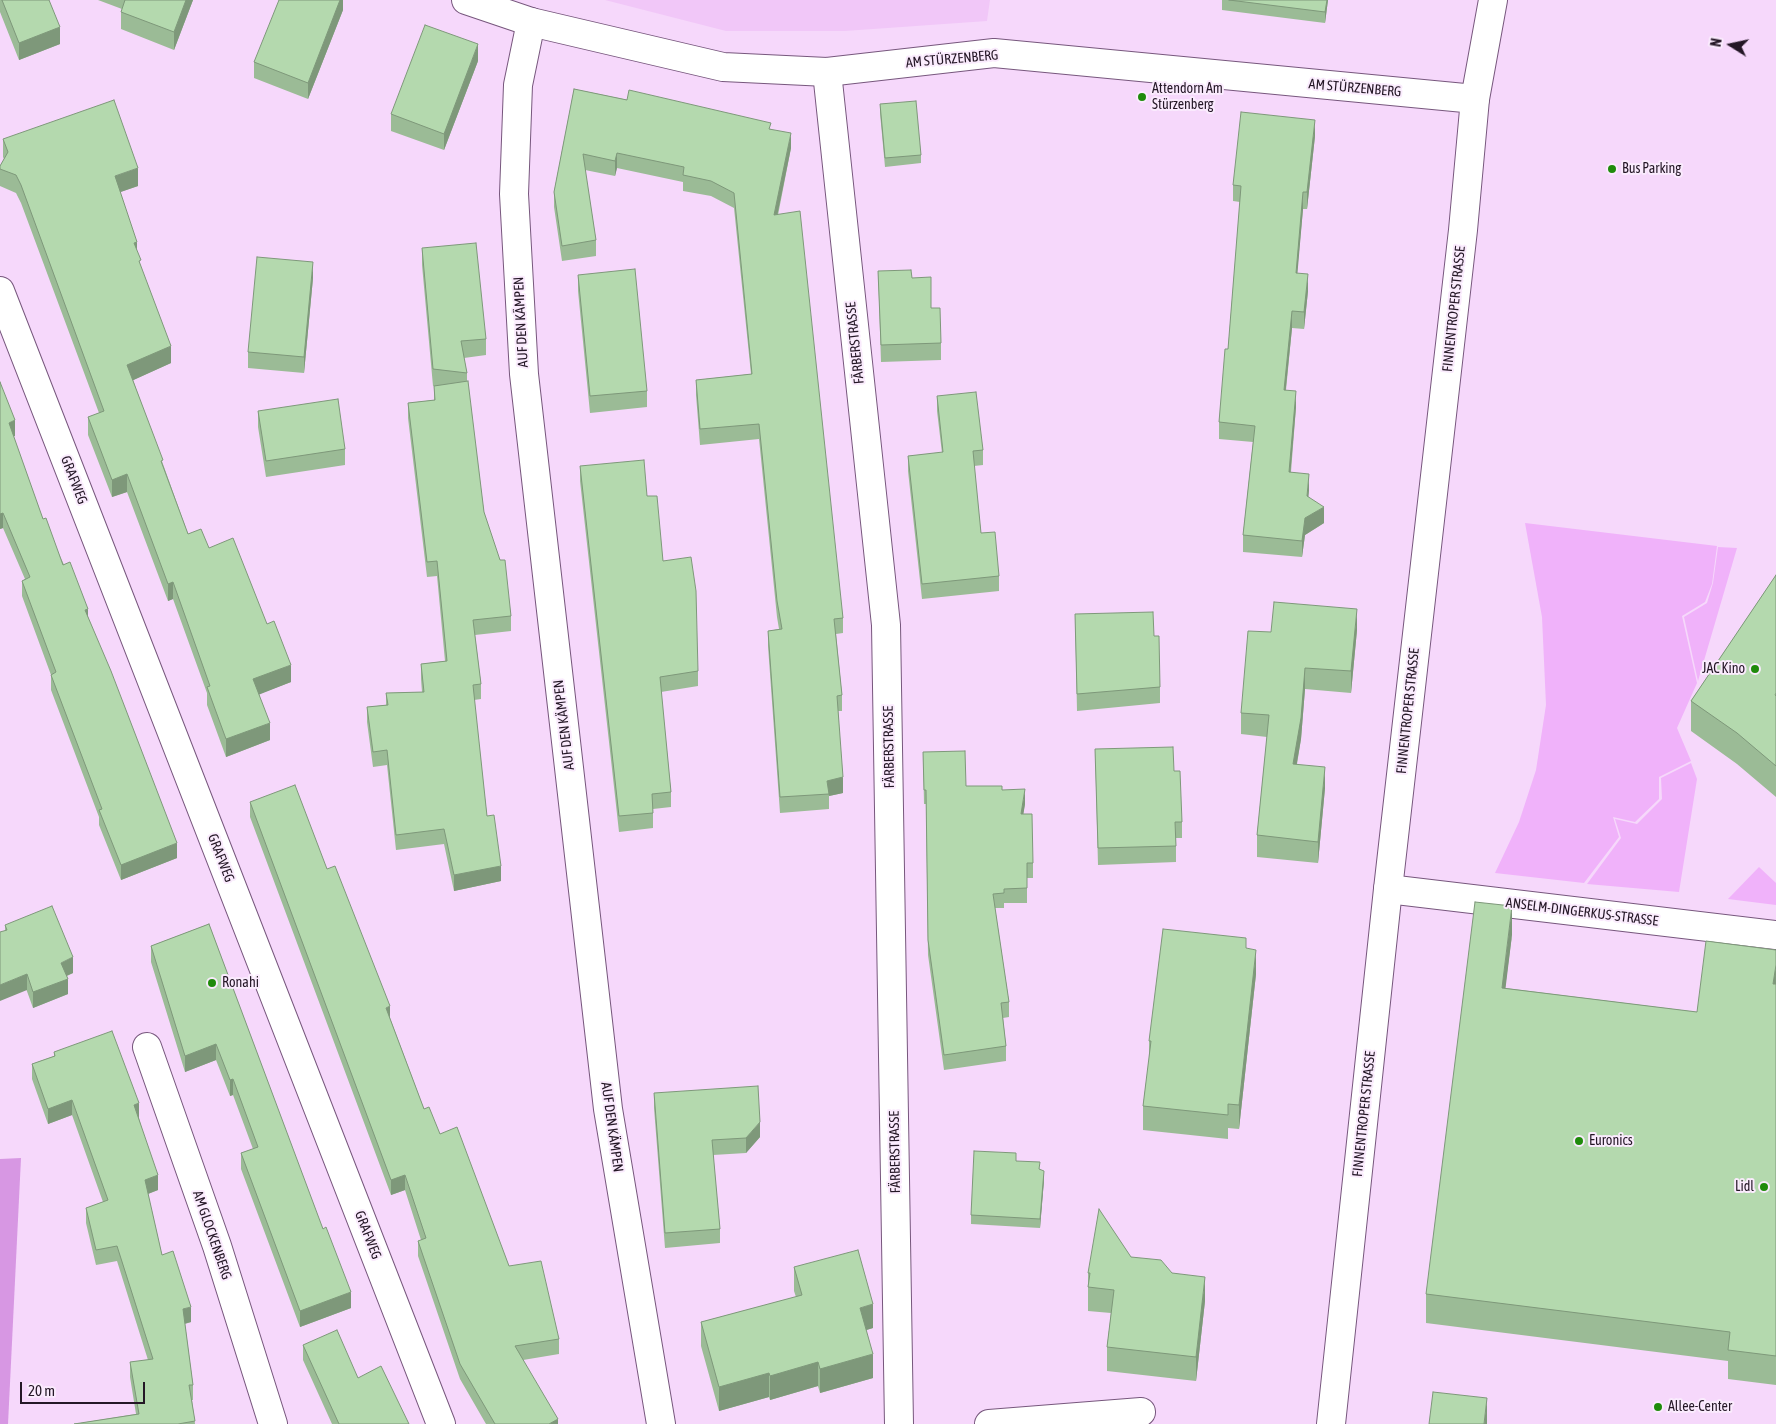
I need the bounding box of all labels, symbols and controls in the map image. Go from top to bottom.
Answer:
north arrow [1706,20,1756,70]
text: N [1708,37,1725,48]
street label: AM STÜRZENBERG [905,47,999,71]
street label: AM STÜRZENBERG [1308,76,1402,100]
place label: Attendorn Am Stürzenberg [1152,81,1223,114]
marker: Attendorn Am Stürzenberg [1136,91,1148,103]
place label: Bus Parking [1622,161,1681,177]
marker: Bus Parking [1606,163,1618,175]
street label: FINNENTROPER STRASSE [1439,245,1469,373]
street label: AUF DEN KÄMPEN [510,276,532,368]
street label: FÄRBERSTRASSE [842,301,868,385]
street label: GRAFWEG [57,453,91,507]
street label: FINNENTROPER STRASSE [1393,647,1423,775]
place label: JAC Kino [1702,661,1745,677]
marker: JAC Kino [1749,663,1761,675]
street label: AUF DEN KÄMPEN [550,679,578,771]
street label: FÄRBERSTRASSE [880,706,898,788]
street label: GRAFWEG [204,831,238,885]
street label: ANSELM-DINGERKUS-STRASSE [1505,894,1659,930]
place label: Ronahi [222,975,259,991]
marker: Ronahi [206,977,218,989]
street label: FINNENTROPER STRASSE [1349,1050,1379,1178]
street label: AUF DEN KÄMPEN [597,1081,627,1173]
street label: FÄRBERSTRASSE [886,1111,904,1193]
place label: Euronics [1589,1133,1633,1149]
marker: Euronics [1573,1135,1585,1147]
place label: Lidl [1735,1179,1754,1195]
marker: Lidl [1758,1181,1770,1193]
street label: AM GLOCKENBERG [189,1188,235,1282]
street label: GRAFWEG [351,1208,385,1262]
scale bar [22,1372,148,1404]
text: 20 m [28,1382,55,1399]
place label: Allee-Center [1668,1399,1732,1415]
marker: Allee-Center [1652,1401,1664,1413]

